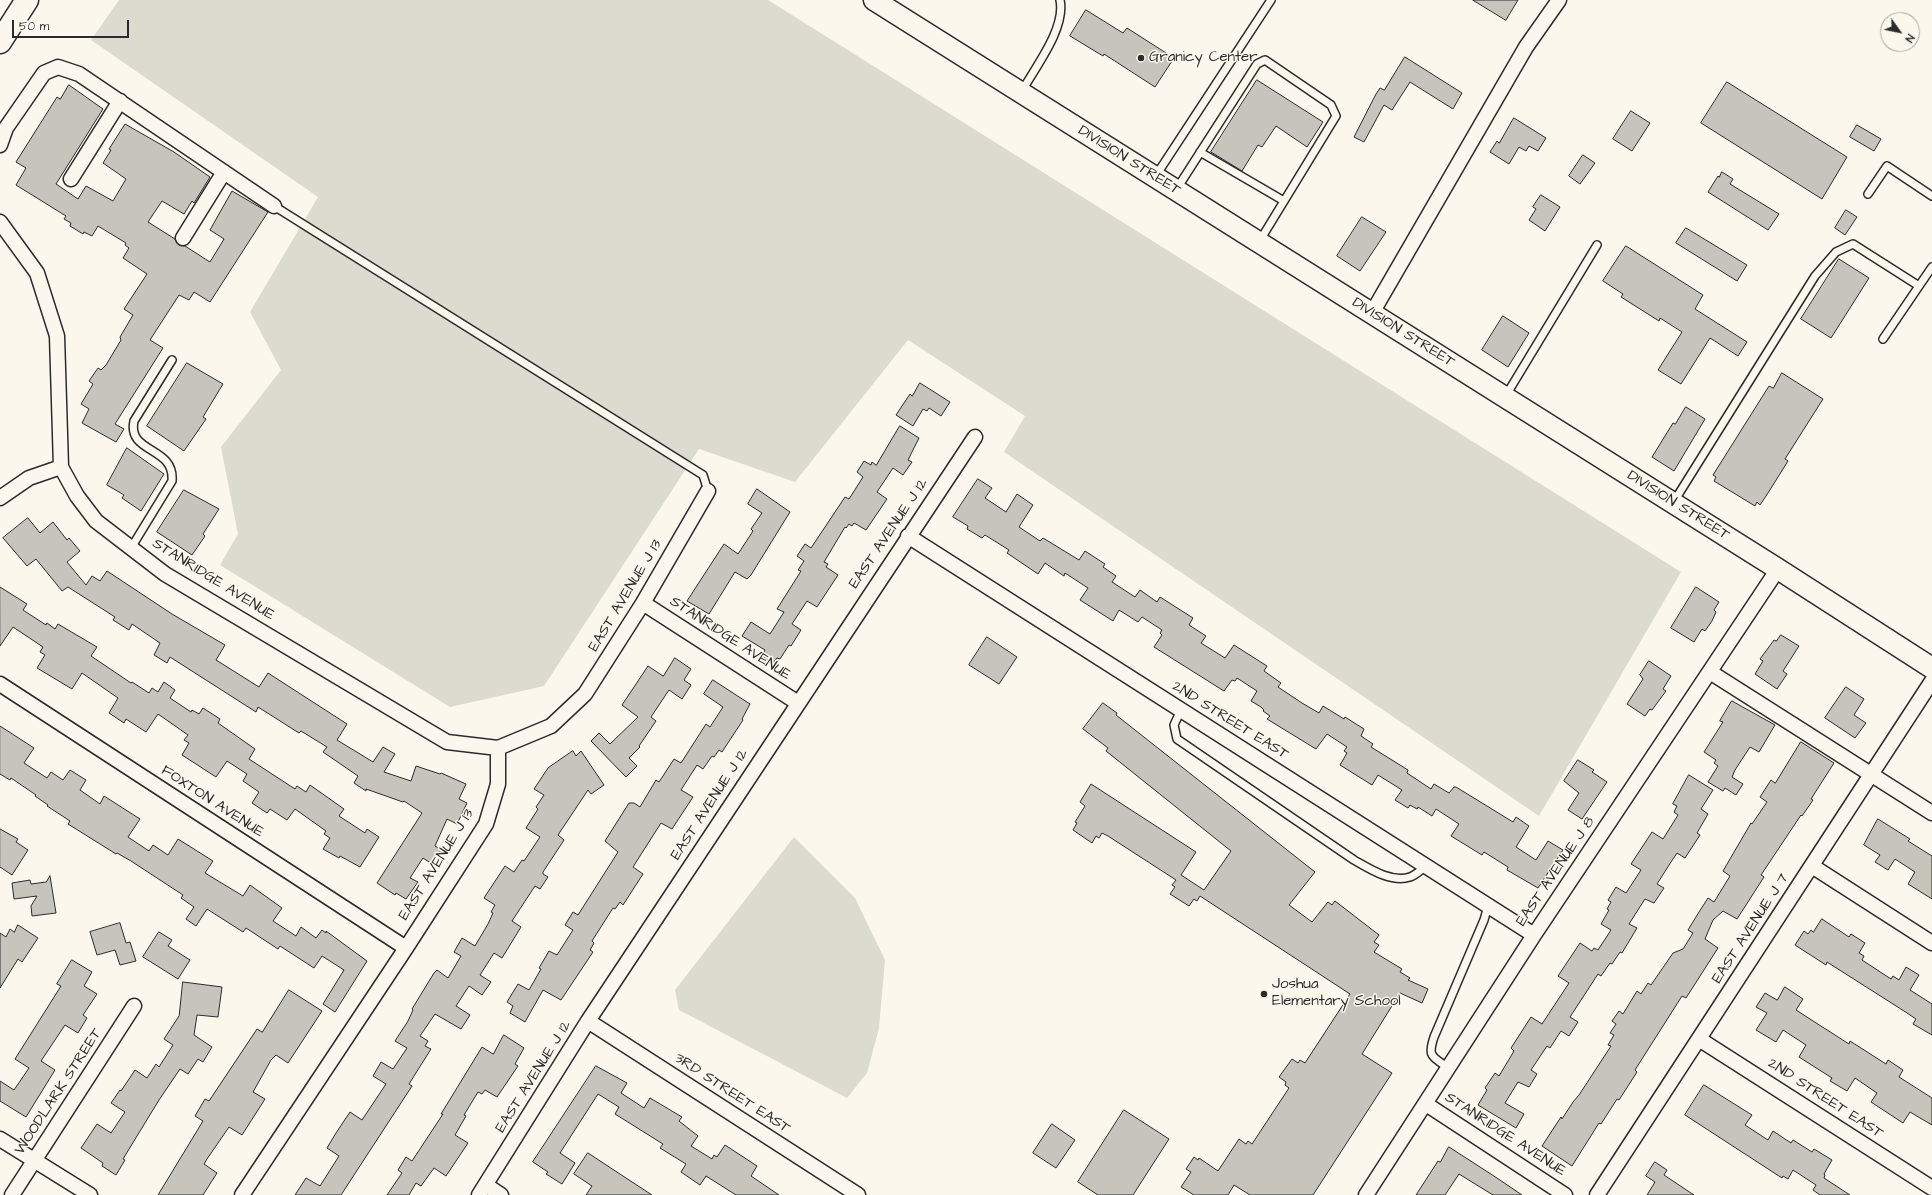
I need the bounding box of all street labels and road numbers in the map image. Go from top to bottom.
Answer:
street label: DIVISION STREET [1074,122,1184,200]
street label: DIVISION STREET [1348,294,1458,372]
street label: DIVISION STREET [1623,467,1733,545]
street label: EAST AVENUE J 12 [846,476,932,592]
street label: STANRIDGE AVENUE [149,535,277,625]
street label: EAST AVENUE J 13 [585,537,667,655]
street label: STANRIDGE AVENUE [666,593,794,685]
street label: 2ND STREET EAST [1168,678,1292,764]
street label: EAST AVENUE J 12 [667,746,753,864]
street label: FOXTON AVENUE [157,762,267,842]
street label: EAST AVENUE J 13 [396,806,478,924]
street label: EAST AVENUE J 8 [1513,814,1599,930]
street label: EAST AVENUE J 7 [1709,871,1793,987]
street label: EAST AVENUE J 12 [492,1018,576,1136]
street label: WOODLARK STREET [12,1026,106,1158]
street label: 3RD STREET EAST [671,1050,793,1138]
street label: 2ND STREET EAST [1764,1055,1886,1143]
street label: STANRIDGE AVENUE [1441,1089,1569,1181]

